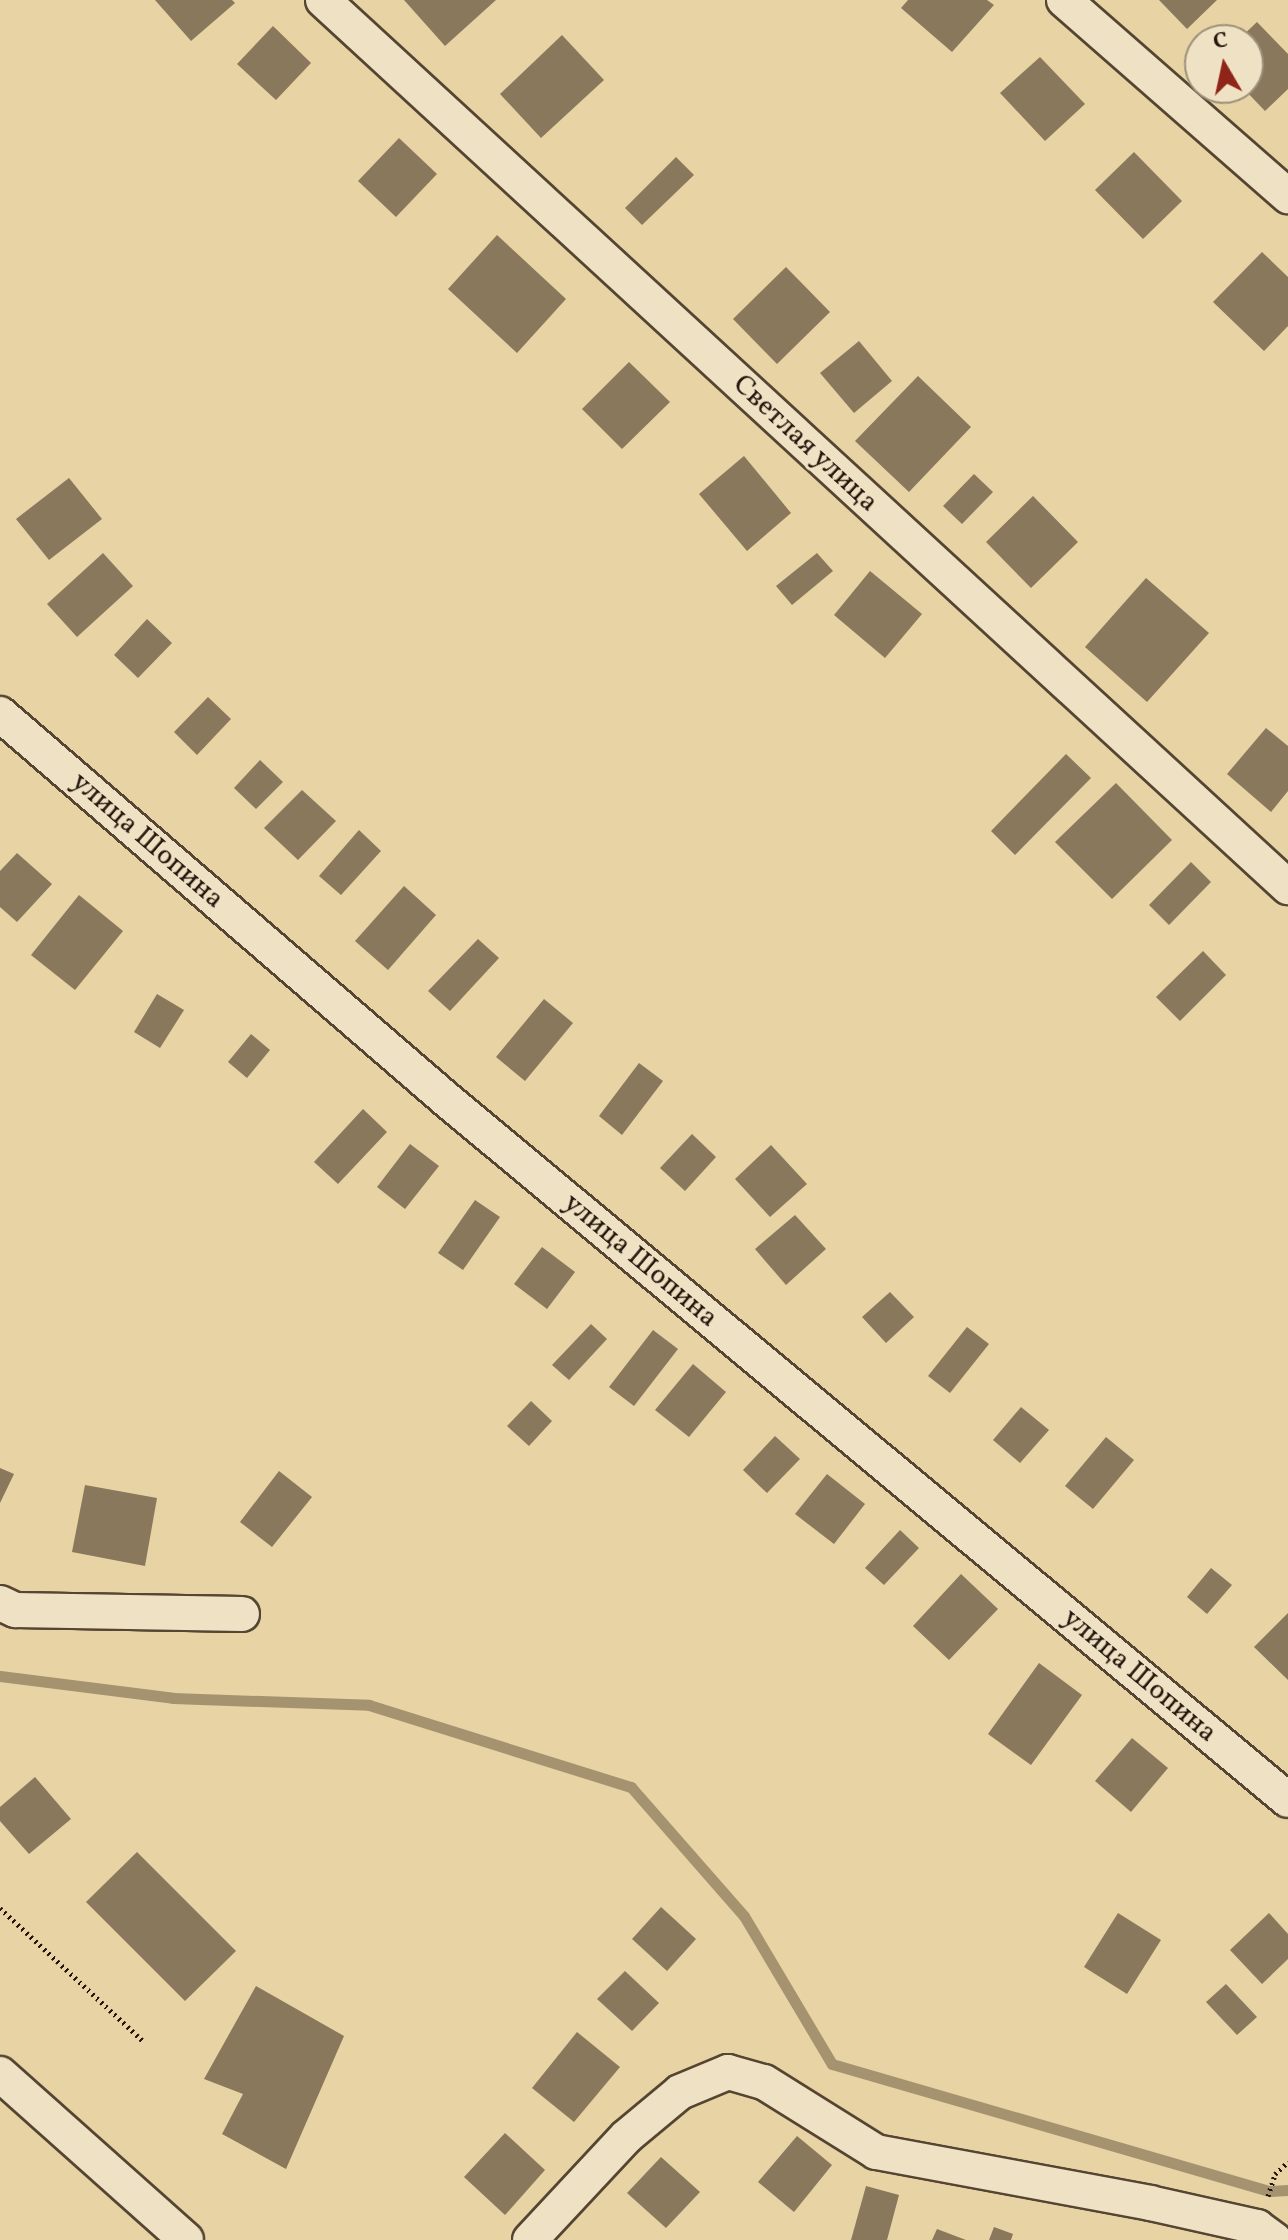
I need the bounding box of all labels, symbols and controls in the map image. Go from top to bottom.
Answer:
north arrow [1184,24,1264,104]
text: С [1211,25,1230,58]
street label: Светлая улица [725,368,885,520]
street label: улица Шопина [64,766,230,916]
street label: улица Шопина [556,1187,724,1335]
street label: улица Шопина [1055,1602,1223,1750]

